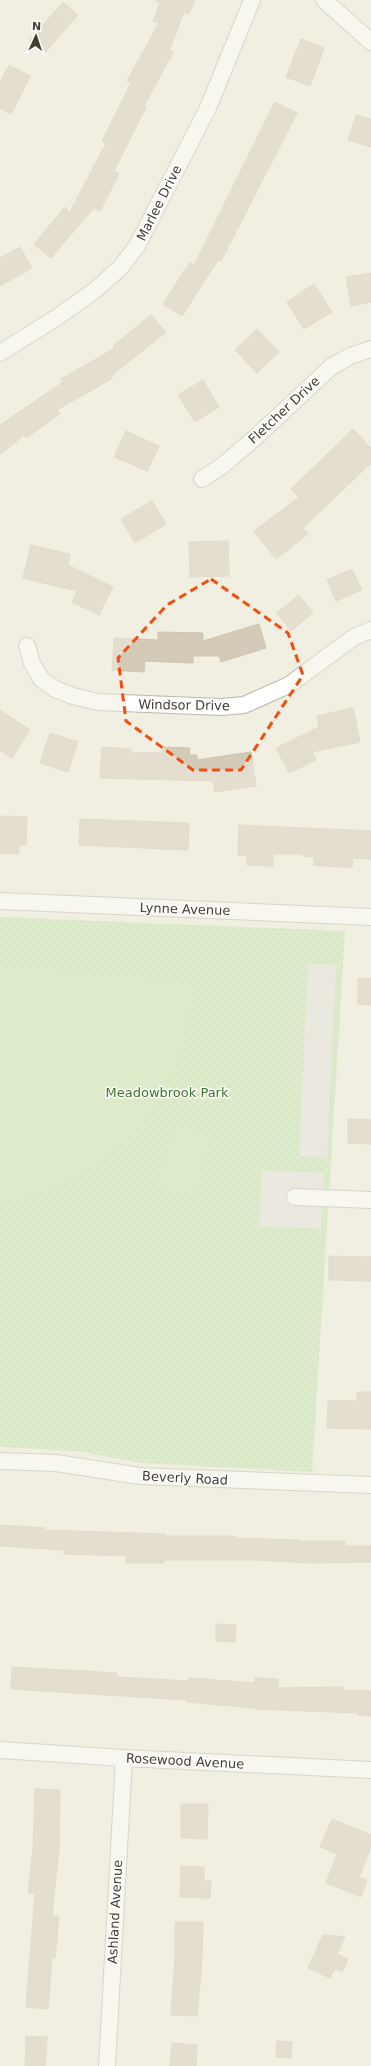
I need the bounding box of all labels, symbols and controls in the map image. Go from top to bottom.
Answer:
north arrow [16,16,56,56]
text: N [32,20,41,33]
street label: Marlee Drive [133,163,185,243]
street label: Fletcher Drive [245,373,323,447]
street label: Windsor Drive [138,697,230,713]
street label: Lynne Avenue [139,900,231,918]
park label: Meadowbrook Park [106,1085,229,1100]
street label: Beverly Road [142,1468,228,1488]
street label: Rosewood Avenue [125,1750,245,1772]
street label: Ashland Avenue [105,1859,125,1965]

